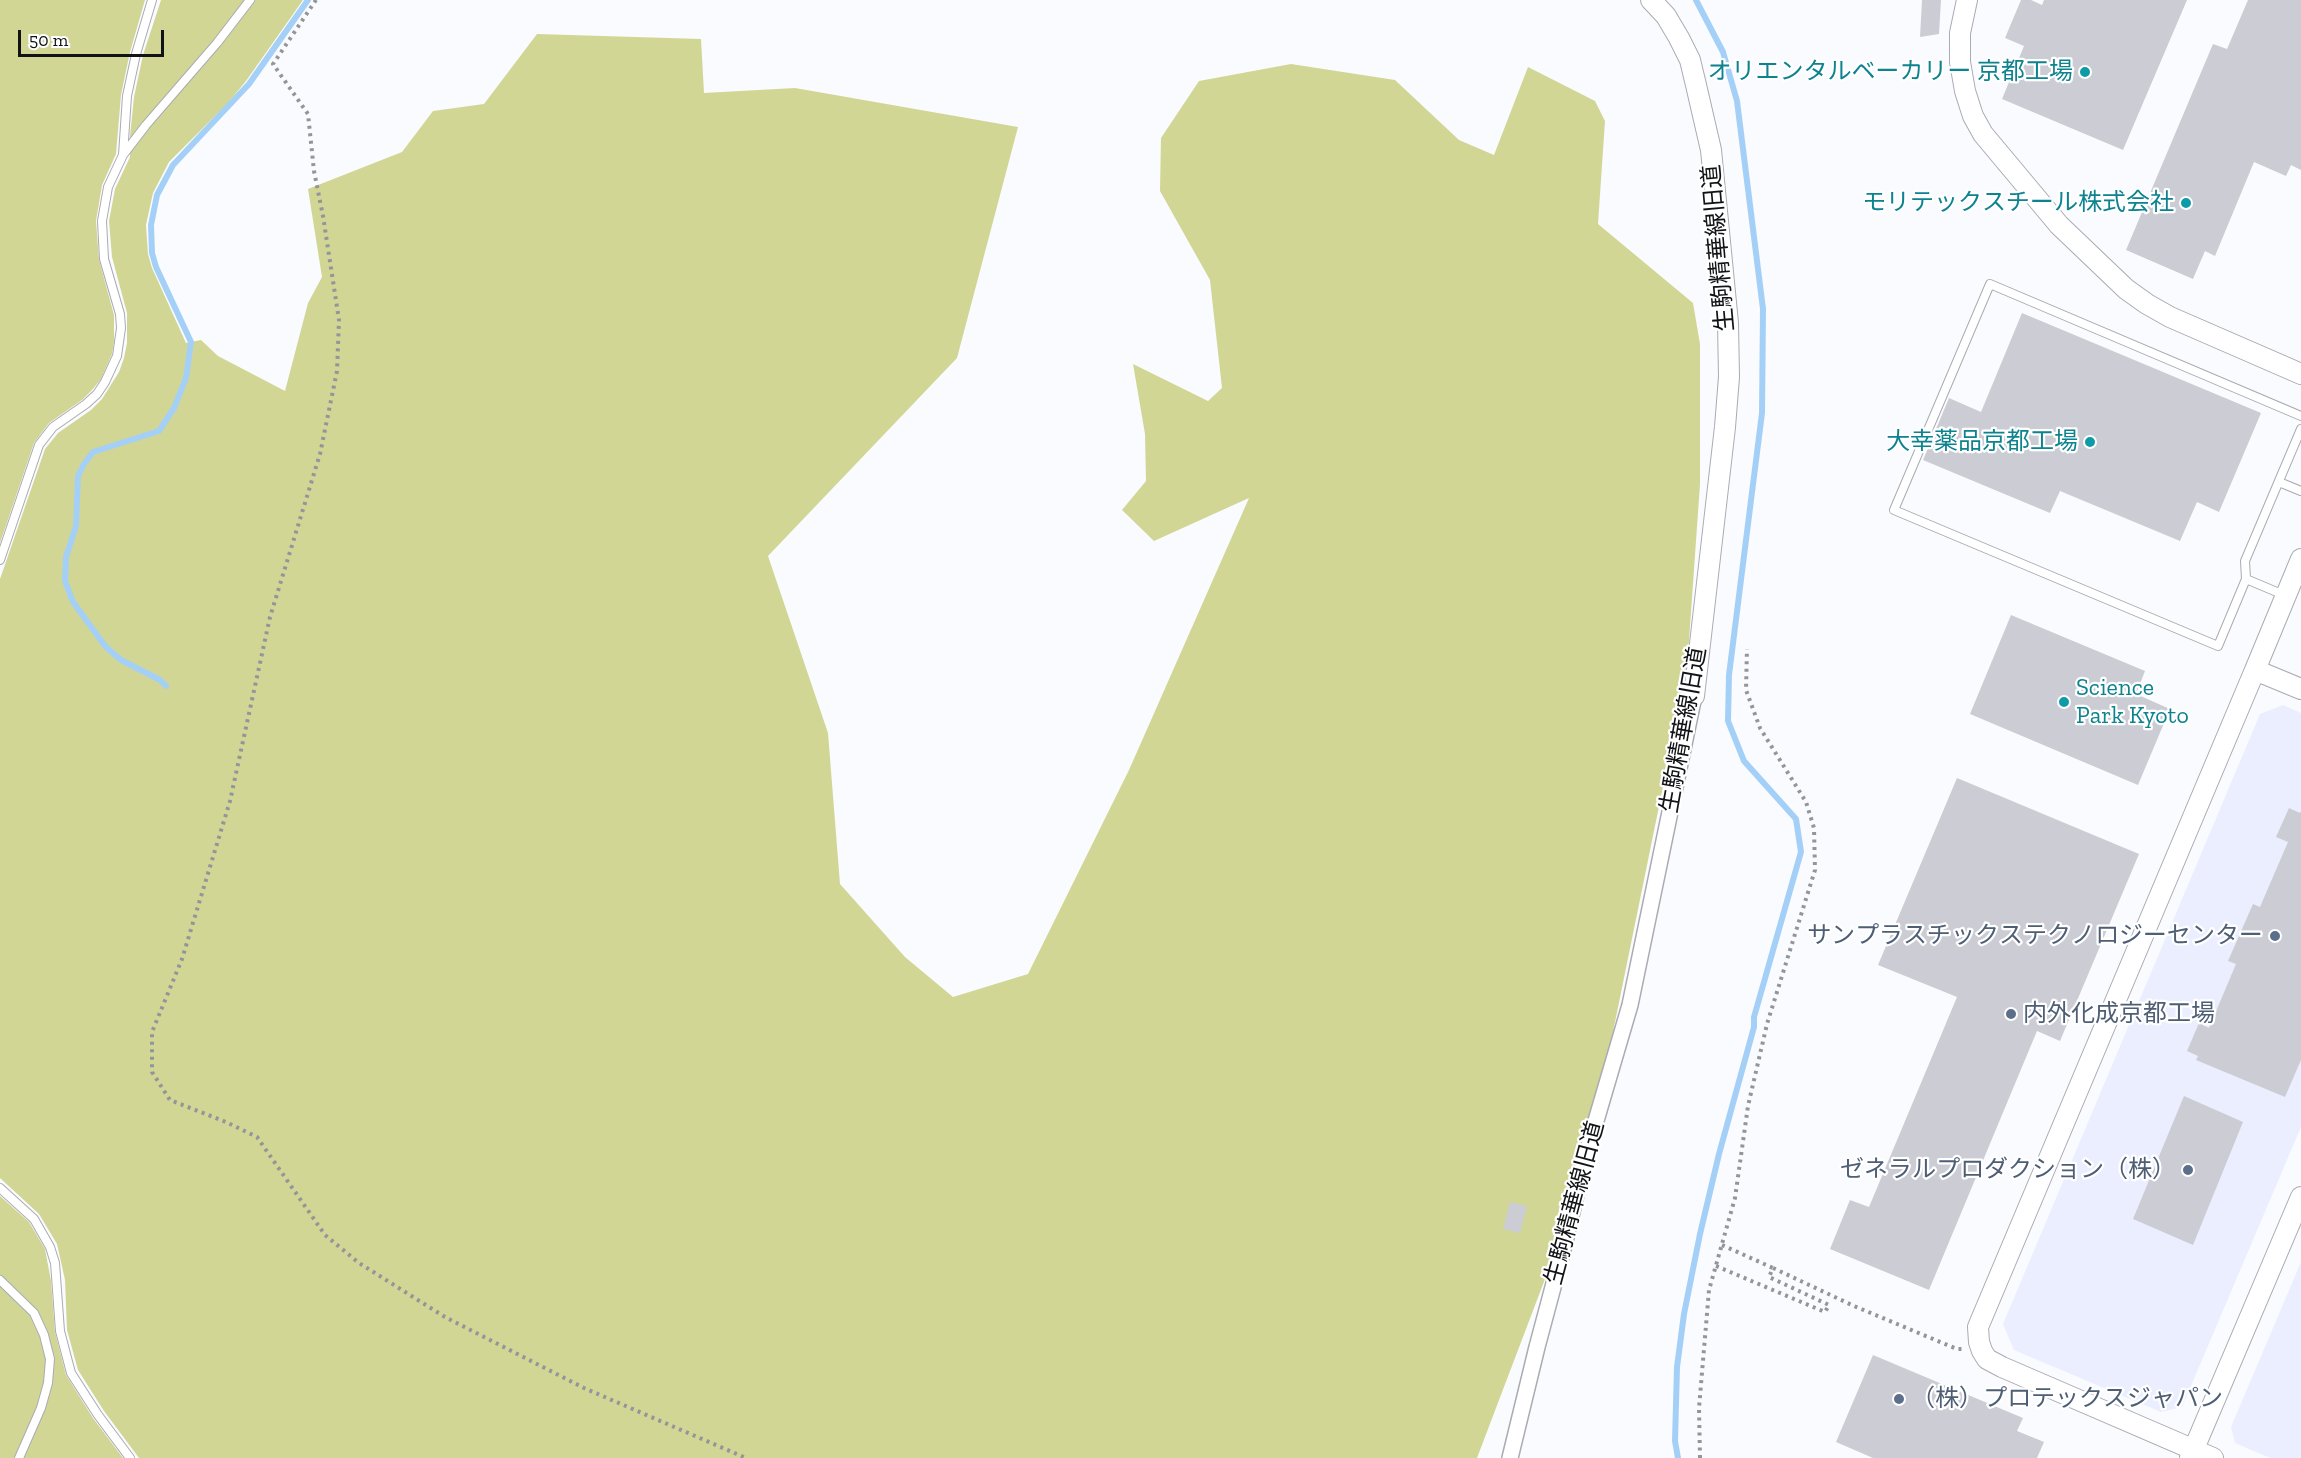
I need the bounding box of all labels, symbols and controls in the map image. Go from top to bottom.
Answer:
scale bar [21,18,166,56]
text: 50 m [29,29,68,51]
place label: オリエンタルベーカリー 京都工場 [1708,58,2073,86]
marker: オリエンタルベーカリー 京都工場 [2078,65,2092,79]
street label: 生駒精華線旧道 [1697,163,1741,333]
place label: モリテックスチール株式会社 [1862,189,2174,217]
marker: モリテックスチール株式会社 [2179,196,2193,210]
place label: 大幸薬品京都工場 [1886,428,2078,456]
marker: 大幸薬品京都工場 [2083,435,2097,449]
street label: 生駒精華線旧道 [1655,645,1713,815]
place label: Science Park Kyoto [2076,674,2189,730]
marker: Science Park Kyoto [2057,695,2071,709]
place label: サンプラスチックステクノロジーセンター [1807,922,2263,950]
marker: サンプラスチックステクノロジーセンター [2268,929,2282,943]
place label: 内外化成京都工場 [2023,1000,2215,1028]
marker: 内外化成京都工場 [2004,1007,2018,1021]
street label: 生駒精華線旧道 [1539,1118,1611,1288]
place label: ゼネラルプロダクション（株） [1840,1156,2176,1184]
marker: ゼネラルプロダクション（株） [2181,1163,2195,1177]
place label: （株）プロテックスジャパン [1911,1385,2223,1413]
marker: （株）プロテックスジャパン [1892,1392,1906,1406]

